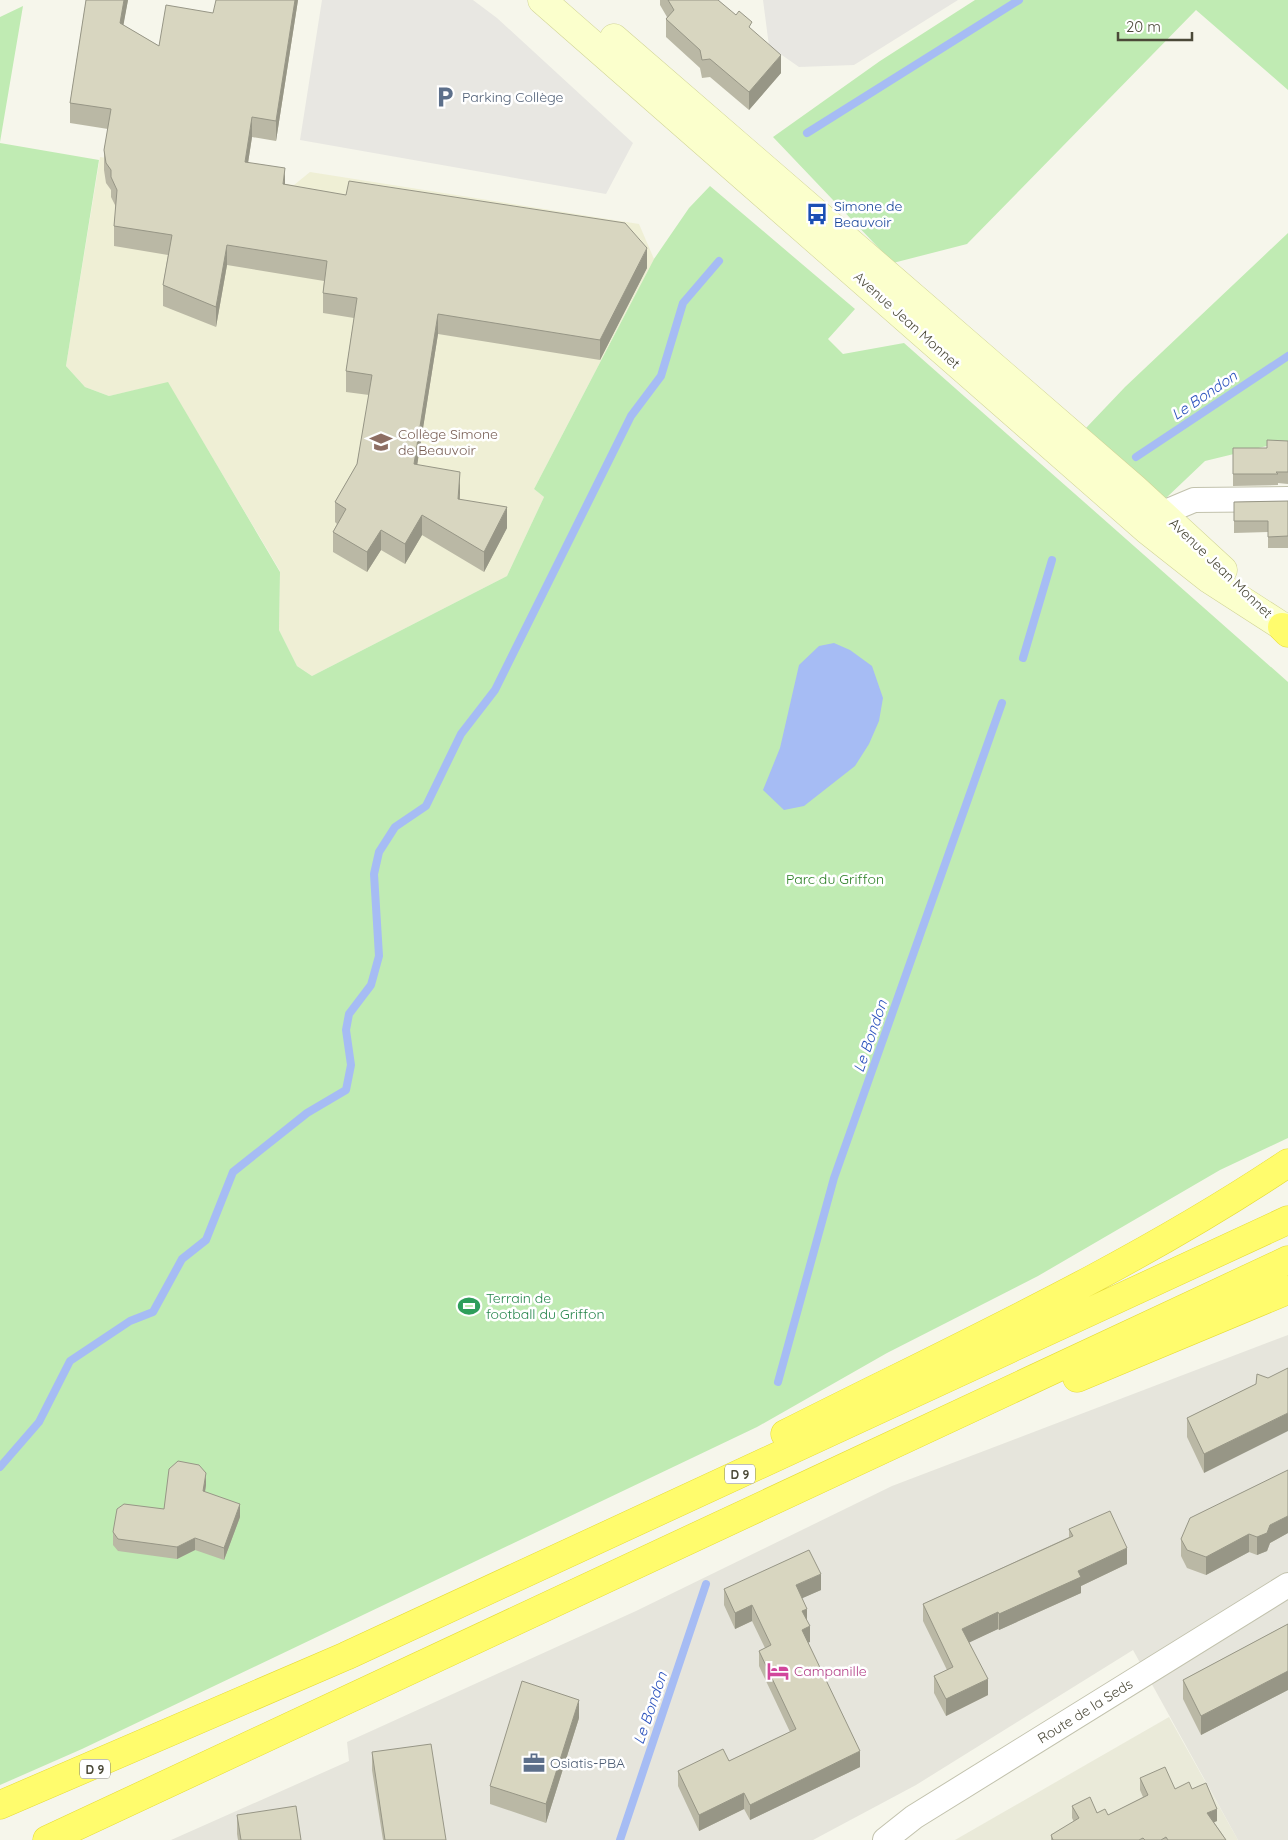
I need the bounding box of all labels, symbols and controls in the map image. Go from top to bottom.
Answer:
scale bar [1118,10,1192,42]
text: 20 m [1126,17,1161,36]
parking icon: Parking Collège [432,84,458,110]
place label: Parking Collège [462,88,563,106]
place label: Simone de Beauvoir [834,197,902,231]
bus stop icon: Simone de Beauvoir [804,201,830,227]
street label: Avenue Jean Monnet [850,267,964,373]
water label: Le Bondon [1168,366,1241,424]
place label: Collège Simone de Beauvoir [398,425,498,459]
school or university icon: Collège Simone de Beauvoir [368,429,394,455]
street label: Avenue Jean Monnet [1165,514,1277,622]
park label: Parc du Griffon [786,870,884,888]
water label: Le Bondon [849,997,891,1074]
place label: Terrain de football du Griffon [486,1289,605,1323]
sports icon: Terrain de football du Griffon [456,1293,482,1319]
road number: D 9 [725,1465,755,1484]
hotel icon: Campanille [765,1658,791,1684]
place label: Campanille [794,1662,867,1680]
water label: Le Bondon [629,1669,671,1746]
street label: Route de la Seds [1034,1675,1136,1747]
office icon: Osiatis-PBA [521,1750,547,1776]
place label: Osiatis-PBA [550,1754,625,1772]
road number: D 9 [80,1760,110,1778]

